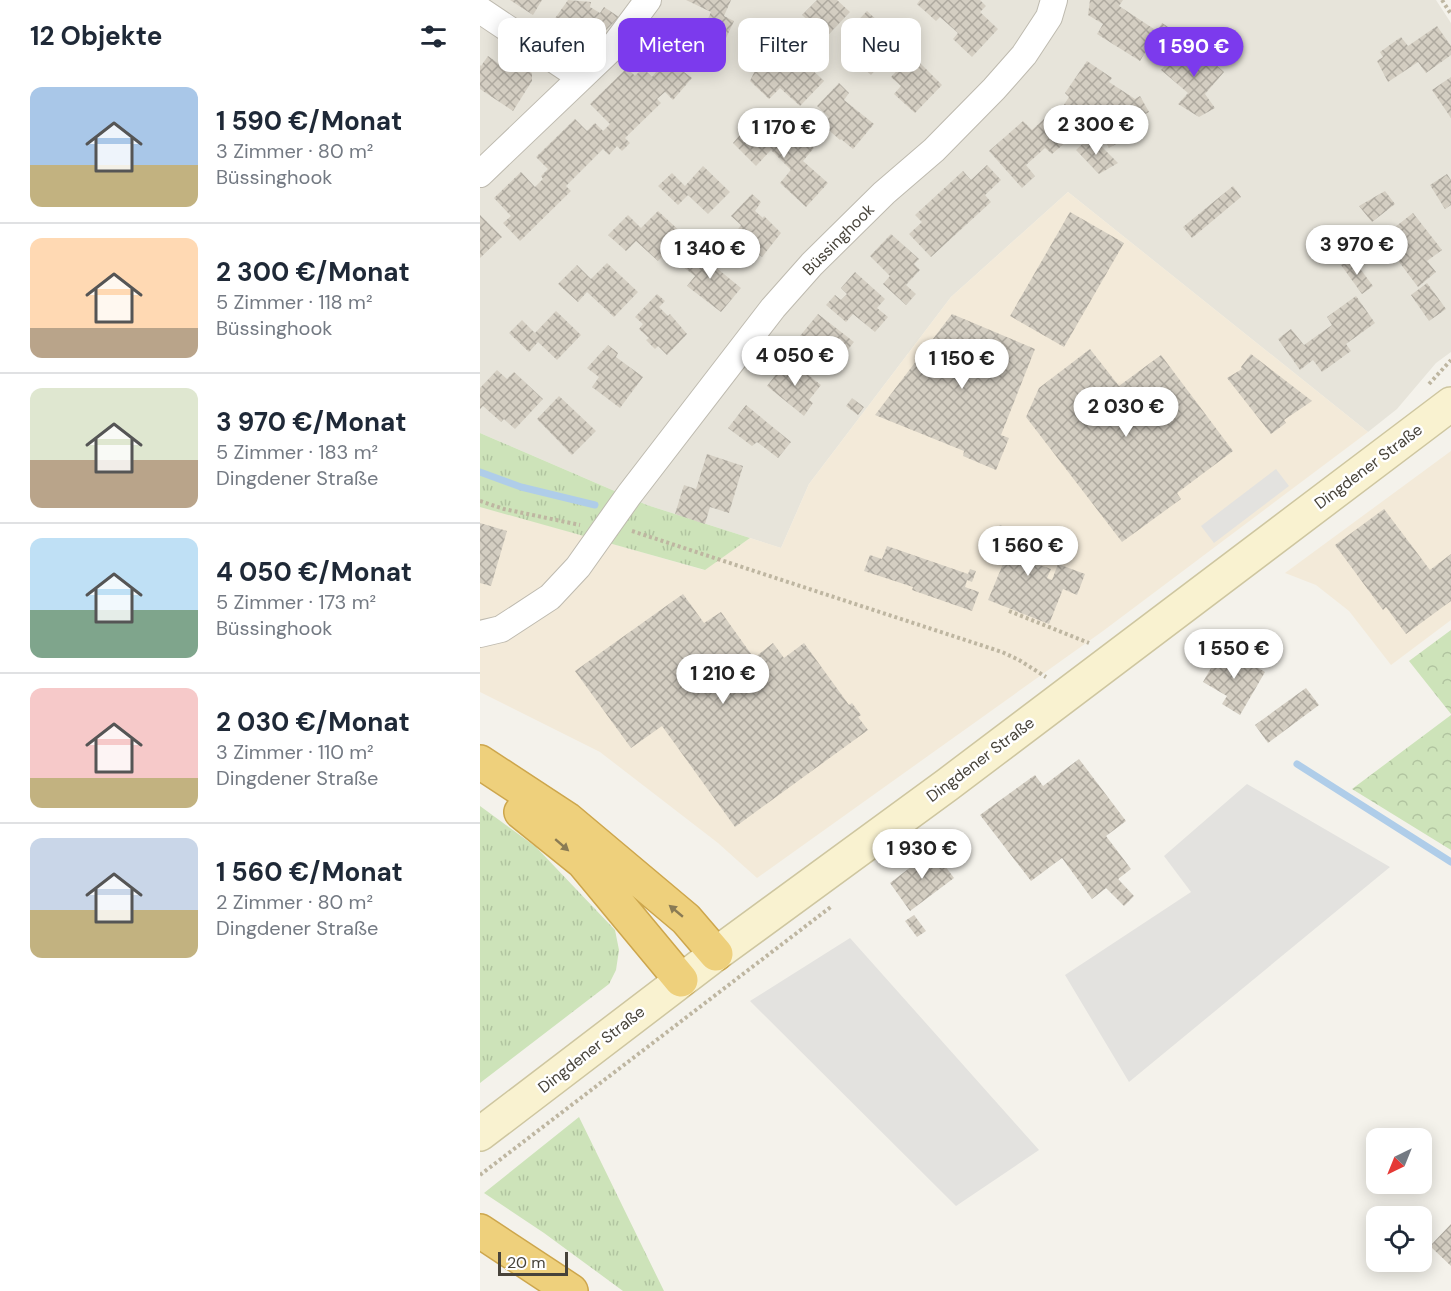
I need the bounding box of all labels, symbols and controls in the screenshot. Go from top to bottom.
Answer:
chip: Kaufen [498,18,606,72]
chip: Mieten [618,18,726,72]
chip: Filter [738,18,829,72]
chip: Neu [841,18,921,72]
text: 12 Objekte [30,19,162,53]
icon: filters [417,20,450,53]
pin: 1 590 € [1139,27,1249,78]
text: 1 590 € [1158,33,1230,59]
text: 1 590 €/Monat [216,104,402,138]
pin: 2 300 € [1041,105,1151,156]
pin: 1 170 € [729,108,839,159]
icon: home [78,111,150,183]
text: 2 300 € [1058,111,1134,137]
text: 1 170 € [752,114,816,140]
text: 3 Zimmer · 80 m² [216,138,373,164]
text: Büssinghook [216,164,332,190]
street label: Büssinghook [798,199,879,280]
pin: 3 970 € [1302,225,1412,276]
pin: 1 340 € [655,229,765,280]
text: 3 970 € [1320,231,1394,257]
text: 1 340 € [674,235,746,261]
text: 2 300 €/Monat [216,255,410,289]
icon: home [78,262,150,334]
text: 5 Zimmer · 118 m² [216,289,373,315]
text: Büssinghook [216,315,332,341]
pin: 4 050 € [740,336,850,387]
pin: 1 150 € [907,339,1017,390]
text: 4 050 € [756,342,834,368]
text: 1 150 € [929,345,995,371]
pin: 2 030 € [1071,387,1181,438]
text: 2 030 € [1088,393,1164,419]
text: 3 970 €/Monat [216,405,406,439]
icon: home [78,412,150,484]
street label: Dingdener Straße [1310,419,1426,514]
text: 5 Zimmer · 183 m² [216,439,378,465]
text: Dingdener Straße [216,465,378,491]
pin: 1 560 € [973,526,1083,577]
text: 1 560 € [992,532,1064,558]
text: 4 050 €/Monat [216,555,412,589]
icon: home [78,562,150,634]
text: 5 Zimmer · 173 m² [216,589,376,615]
text: Büssinghook [216,615,332,641]
pin: 1 550 € [1179,629,1289,680]
text: 1 550 € [1198,635,1270,661]
pin: 1 210 € [668,654,778,705]
text: 1 210 € [690,660,756,686]
text: 2 030 €/Monat [216,705,410,739]
icon: home [78,712,150,784]
street label: Dingdener Straße [922,712,1038,807]
text: 3 Zimmer · 110 m² [216,739,374,765]
text: Dingdener Straße [216,765,378,791]
pin: 1 930 € [867,829,977,880]
text: 1 930 € [886,835,958,861]
one-way arrow [554,838,569,851]
text: 1 560 €/Monat [216,855,403,889]
icon: home [78,862,150,934]
text: 2 Zimmer · 80 m² [216,889,373,915]
one-way arrow [668,904,684,917]
text: Dingdener Straße [216,915,378,941]
street label: Dingdener Straße [534,1001,649,1098]
north arrow [1366,1128,1432,1194]
map controls [1366,1128,1432,1272]
button: locate [1366,1206,1432,1272]
scale bar [498,1249,568,1276]
text: 20 m [507,1252,546,1273]

